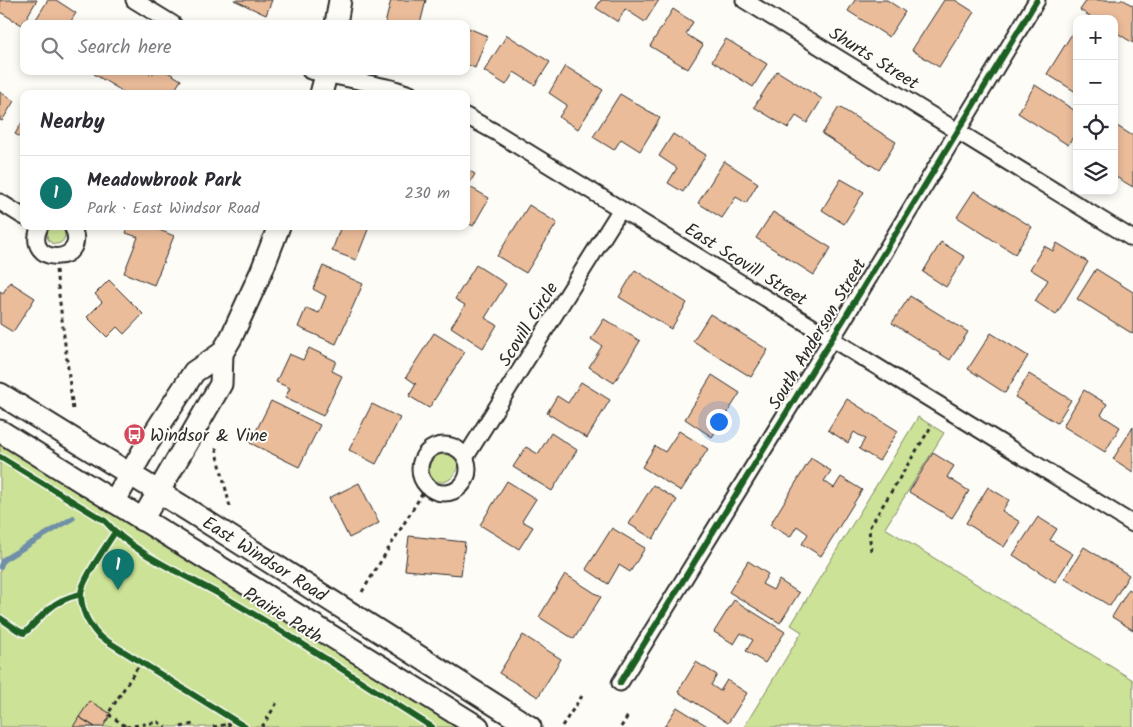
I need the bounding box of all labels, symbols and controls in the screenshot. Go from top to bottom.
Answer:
map controls [1073,15,1118,195]
button: + [1073,15,1118,60]
search box [20,20,470,75]
street label: Shurts Street [823,20,925,99]
text: Search here [78,33,172,63]
icon: search [38,34,66,62]
button: − [1073,60,1118,105]
button: locate [1073,105,1118,150]
text: Nearby [40,106,105,139]
button: layers [1073,150,1118,195]
text: Meadowbrook Park [87,166,241,196]
text: 1 [54,181,58,206]
text: 230 m [404,181,450,206]
text: Park · East Windsor Road [87,196,260,221]
street label: East Scovill Street [678,216,813,315]
street label: South Anderson Street [762,253,876,416]
street label: Scovill Circle [492,277,567,373]
your location [706,409,732,435]
place label: Windsor & Vine [150,422,267,451]
bus stop icon: Windsor & Vine [122,423,146,447]
street label: East Windsor Road [196,510,333,611]
pin: 1 [102,549,134,590]
street label: Prairie Path [237,580,328,652]

